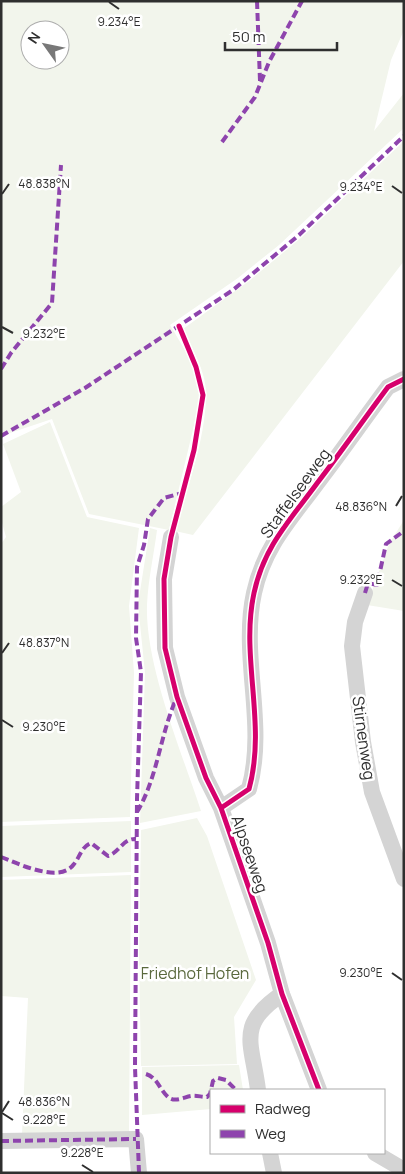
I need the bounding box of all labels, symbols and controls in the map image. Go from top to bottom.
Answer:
text: 9.234°E [97,13,141,30]
north arrow [20,20,70,70]
scale bar [225,20,338,52]
text: 50 m [232,26,266,47]
text: N [23,28,44,47]
text: 48.838°N [18,175,70,192]
text: 9.234°E [339,178,383,195]
text: 9.232°E [23,325,66,342]
street label: Staffelseeweg [255,444,335,542]
text: 48.836°N [335,498,387,515]
text: 9.232°E [340,571,383,588]
text: 48.837°N [19,634,69,651]
street label: Stirnenweg [347,695,381,781]
text: 9.230°E [22,718,66,735]
street label: Alpseeweg [226,812,274,896]
park label: Friedhof Hofen [141,962,249,984]
text: 9.230°E [339,964,383,981]
legend [210,1089,385,1154]
text: 48.836°N [18,1093,70,1110]
text: Radweg [255,1098,311,1119]
text: 9.228°E [22,1111,66,1128]
text: Weg [255,1123,286,1144]
text: 9.228°E [60,1144,104,1161]

